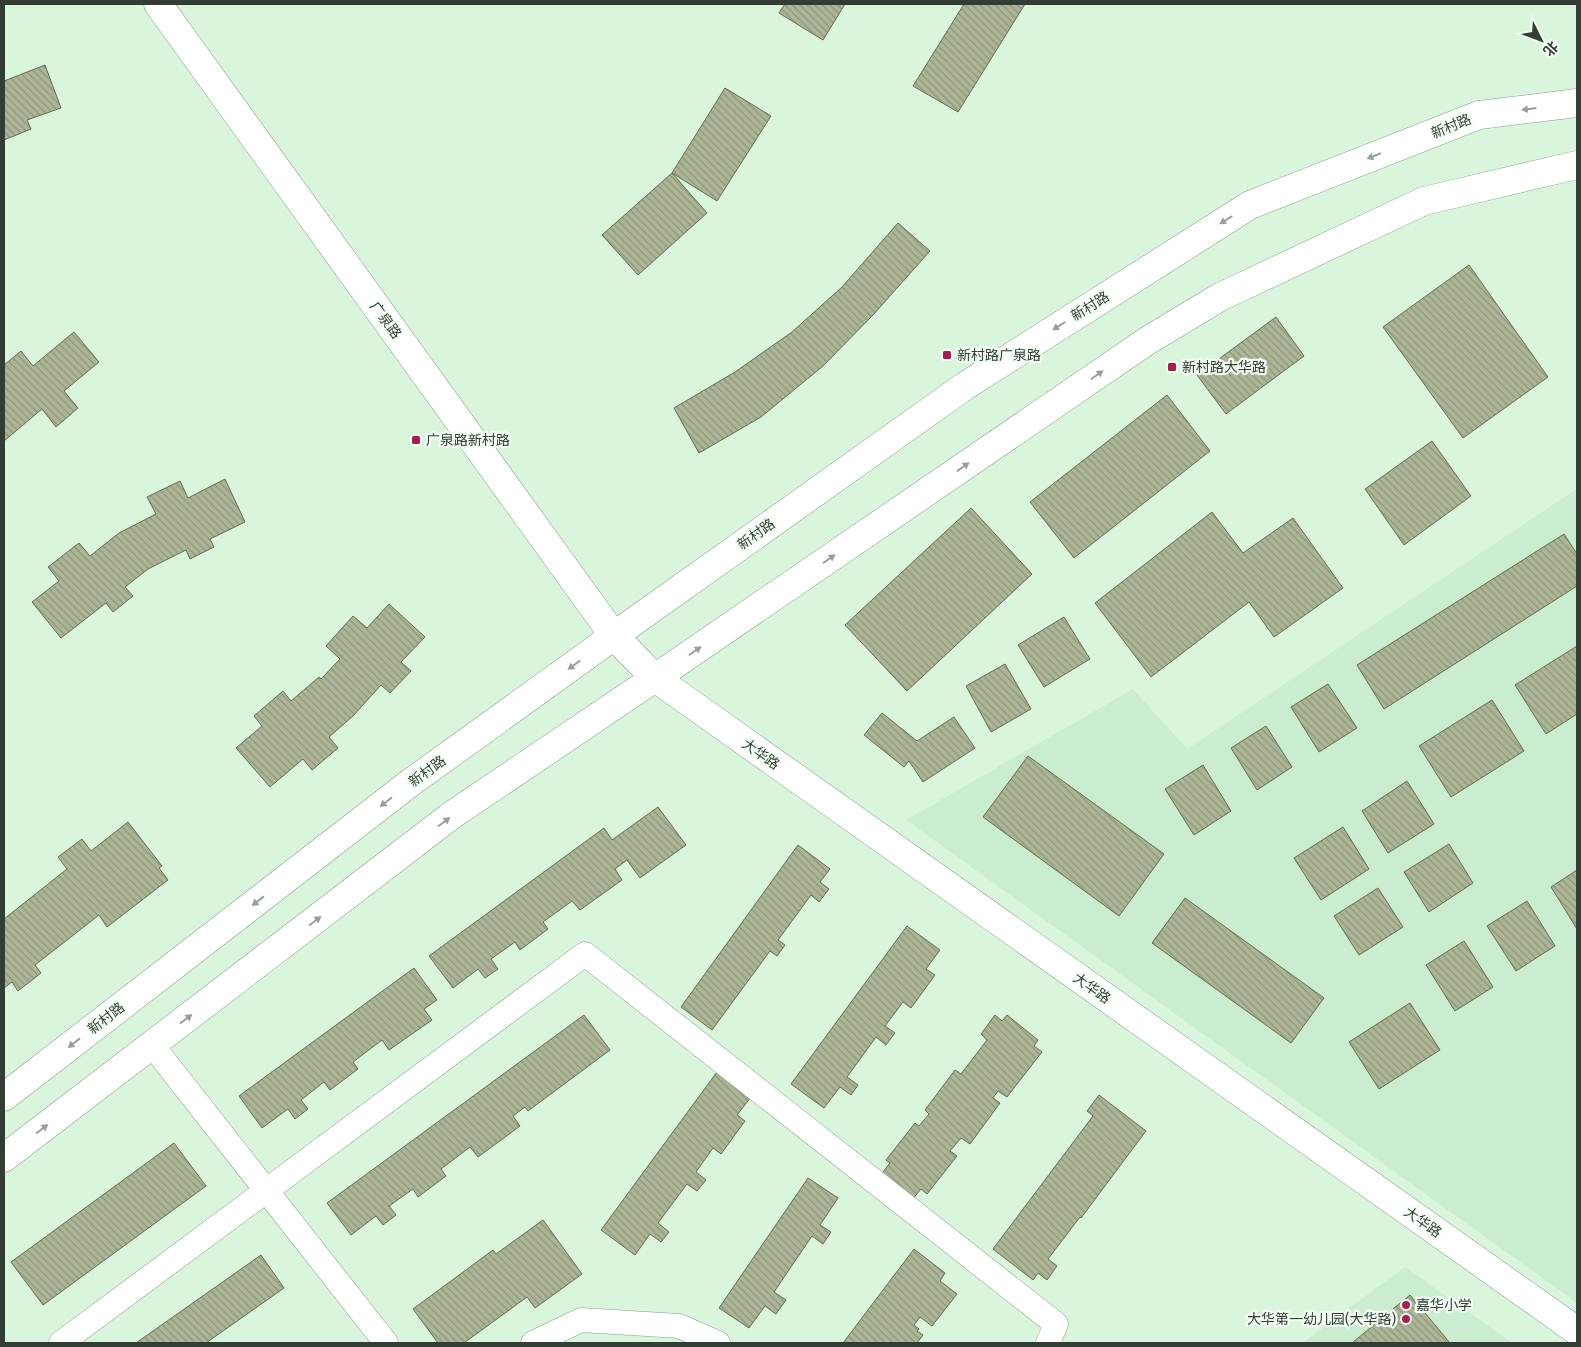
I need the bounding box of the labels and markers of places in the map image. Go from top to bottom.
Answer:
place label: 新村路广泉路 [957,347,1041,364]
marker: 新村路广泉路 [941,349,953,361]
place label: 新村路大华路 [1182,359,1266,376]
marker: 新村路大华路 [1166,361,1178,373]
place label: 广泉路新村路 [426,432,510,449]
marker: 广泉路新村路 [410,434,422,446]
place label: 嘉华小学 [1416,1297,1472,1314]
marker: 嘉华小学 [1400,1299,1412,1311]
place label: 大华第一幼儿园(大华路) [1247,1311,1396,1328]
marker: 大华第一幼儿园(大华路) [1400,1313,1412,1325]

